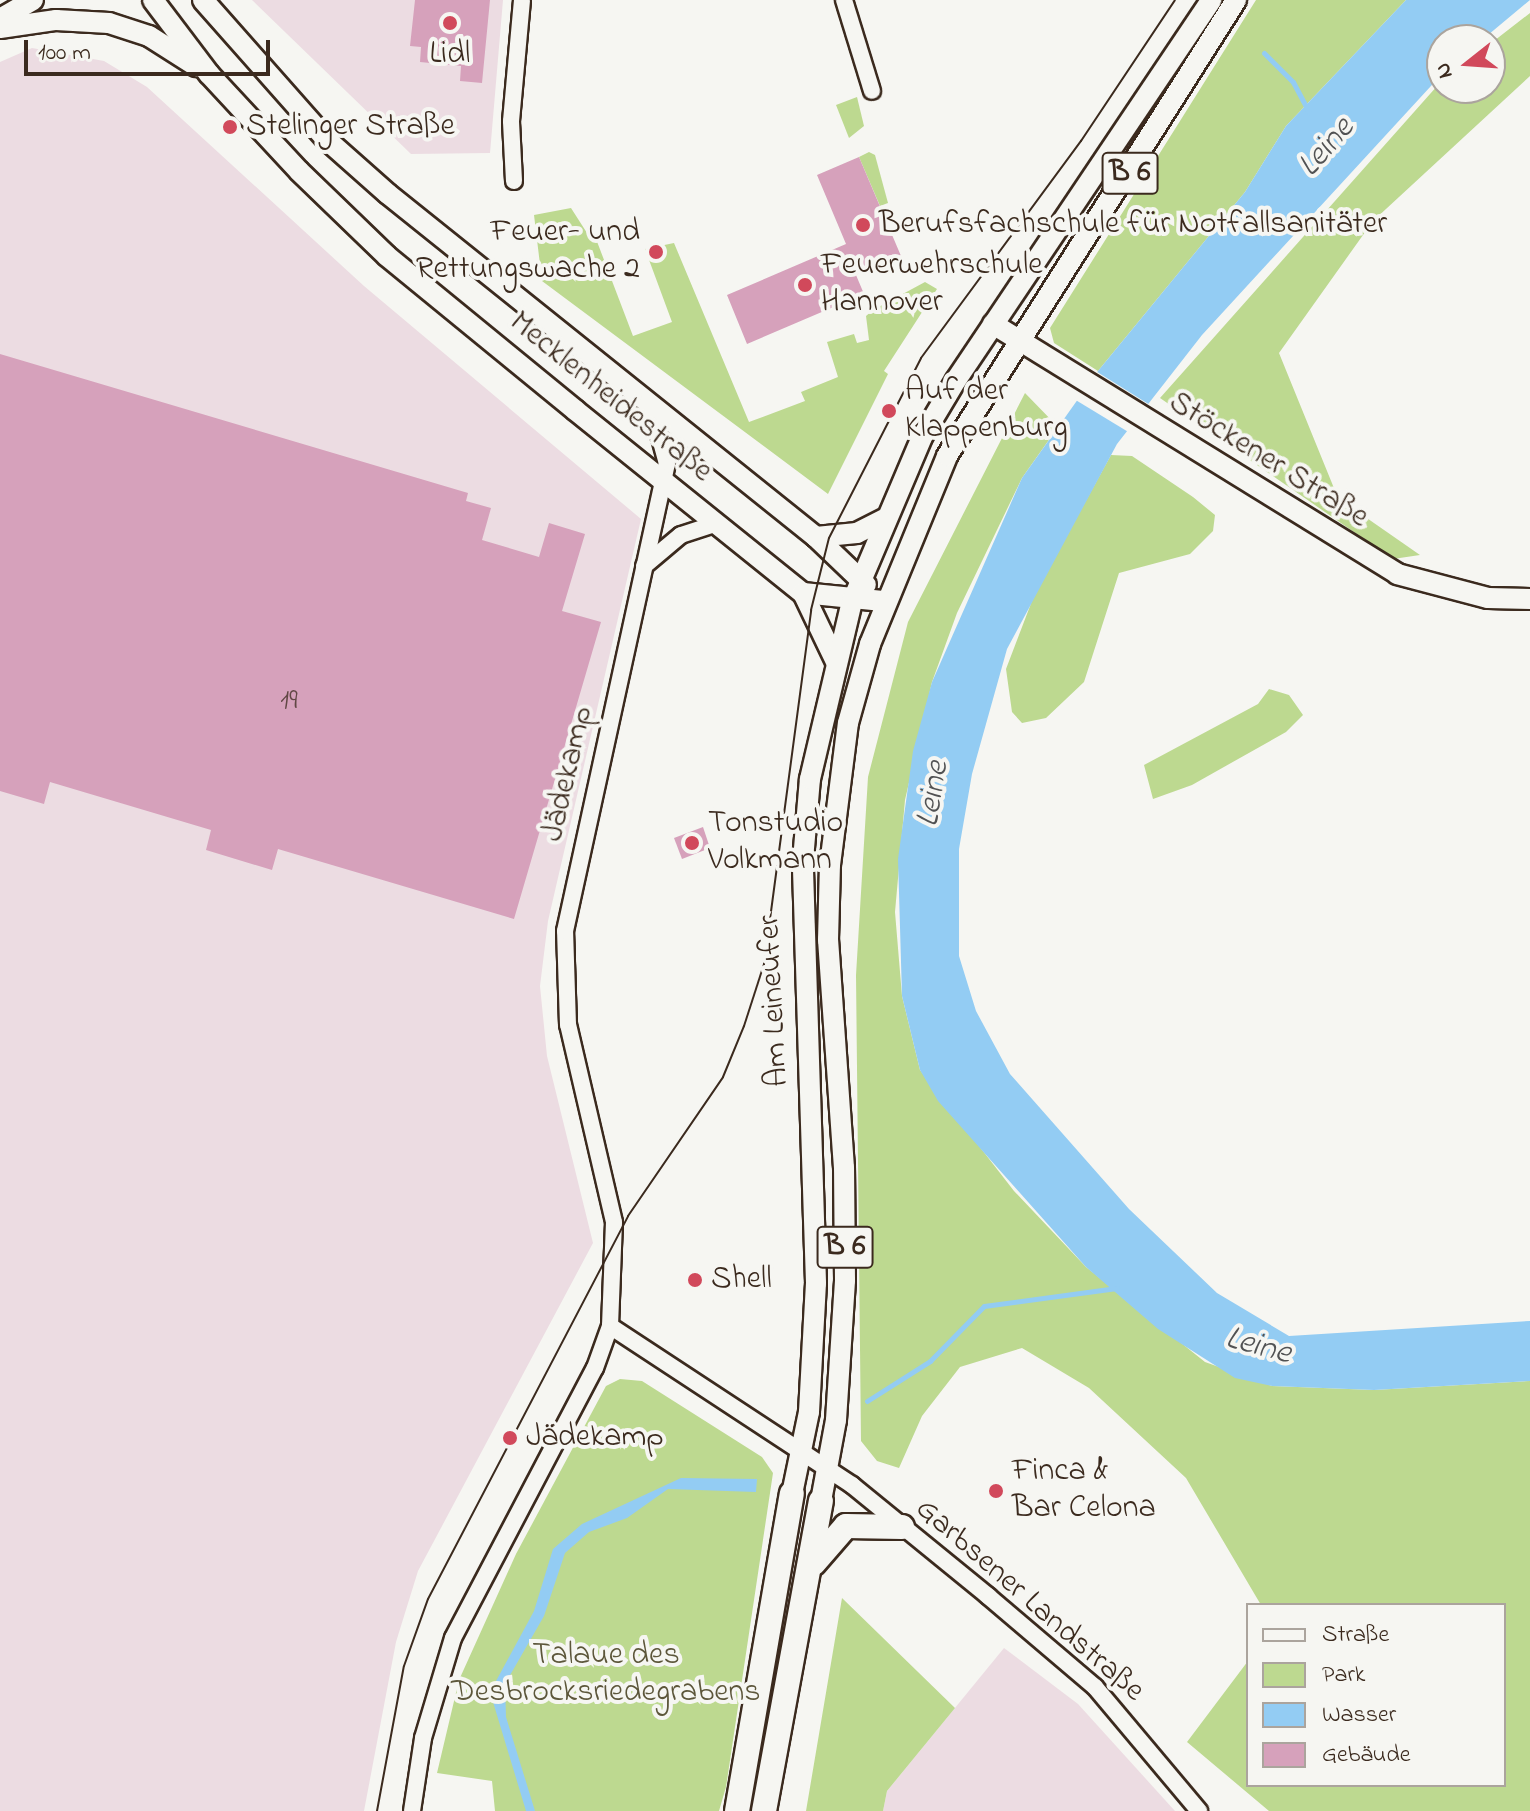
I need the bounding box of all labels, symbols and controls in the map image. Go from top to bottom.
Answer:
marker: Lidl [441,14,459,32]
scale bar [28,24,274,74]
north arrow [1426,24,1506,104]
text: 100 m [38,36,91,71]
place label: Lidl [430,36,470,74]
text: N [1427,59,1462,82]
place label: Stelinger Straße [246,108,455,146]
water label: Leine [1290,110,1364,186]
marker: Stelinger Straße [221,118,239,136]
road number: B 6 [1100,147,1160,199]
place label: Berufsfachschule für Notfallsanitäter [879,206,1387,244]
place label: Feuer- und Rettungswache 2 [416,215,640,290]
marker: Berufsfachschule für Notfallsanitäter [854,216,872,234]
marker: Feuer- und Rettungswache 2 [647,243,665,261]
place label: Feuerwehrschule Hannover [821,248,1043,323]
marker: Feuerwehrschule Hannover [796,276,814,294]
street label: Mecklenheidestraße [501,304,719,492]
place label: Auf der Klappenburg [905,374,1068,449]
street label: Stöckener Straße [1161,384,1375,538]
marker: Auf der Klappenburg [880,402,898,420]
house number: 19 [280,685,298,719]
street label: Jädekamp [535,703,603,845]
water label: Leine [909,758,959,830]
place label: Tonstudio Volkmann [708,806,843,881]
marker: Tonstudio Volkmann [683,834,701,852]
street label: Am Leineufer [751,914,799,1088]
road number: B 6 [815,1221,875,1273]
place label: Shell [711,1261,772,1299]
marker: Shell [686,1271,704,1289]
water label: Leine [1221,1319,1295,1375]
place label: Jädekamp [526,1419,664,1457]
marker: Jädekamp [501,1429,519,1447]
place label: Finca & Bar Celona [1012,1454,1156,1529]
marker: Finca & Bar Celona [987,1482,1005,1500]
street label: Garbsener Landstraße [907,1491,1151,1711]
legend [1246,1603,1506,1787]
text: Straße [1322,1618,1389,1653]
park label: Talaue des Desbrocksriedegrabens [451,1638,761,1713]
text: Park [1322,1658,1365,1693]
text: Wasser [1322,1698,1396,1733]
text: Gebäude [1322,1738,1411,1773]

